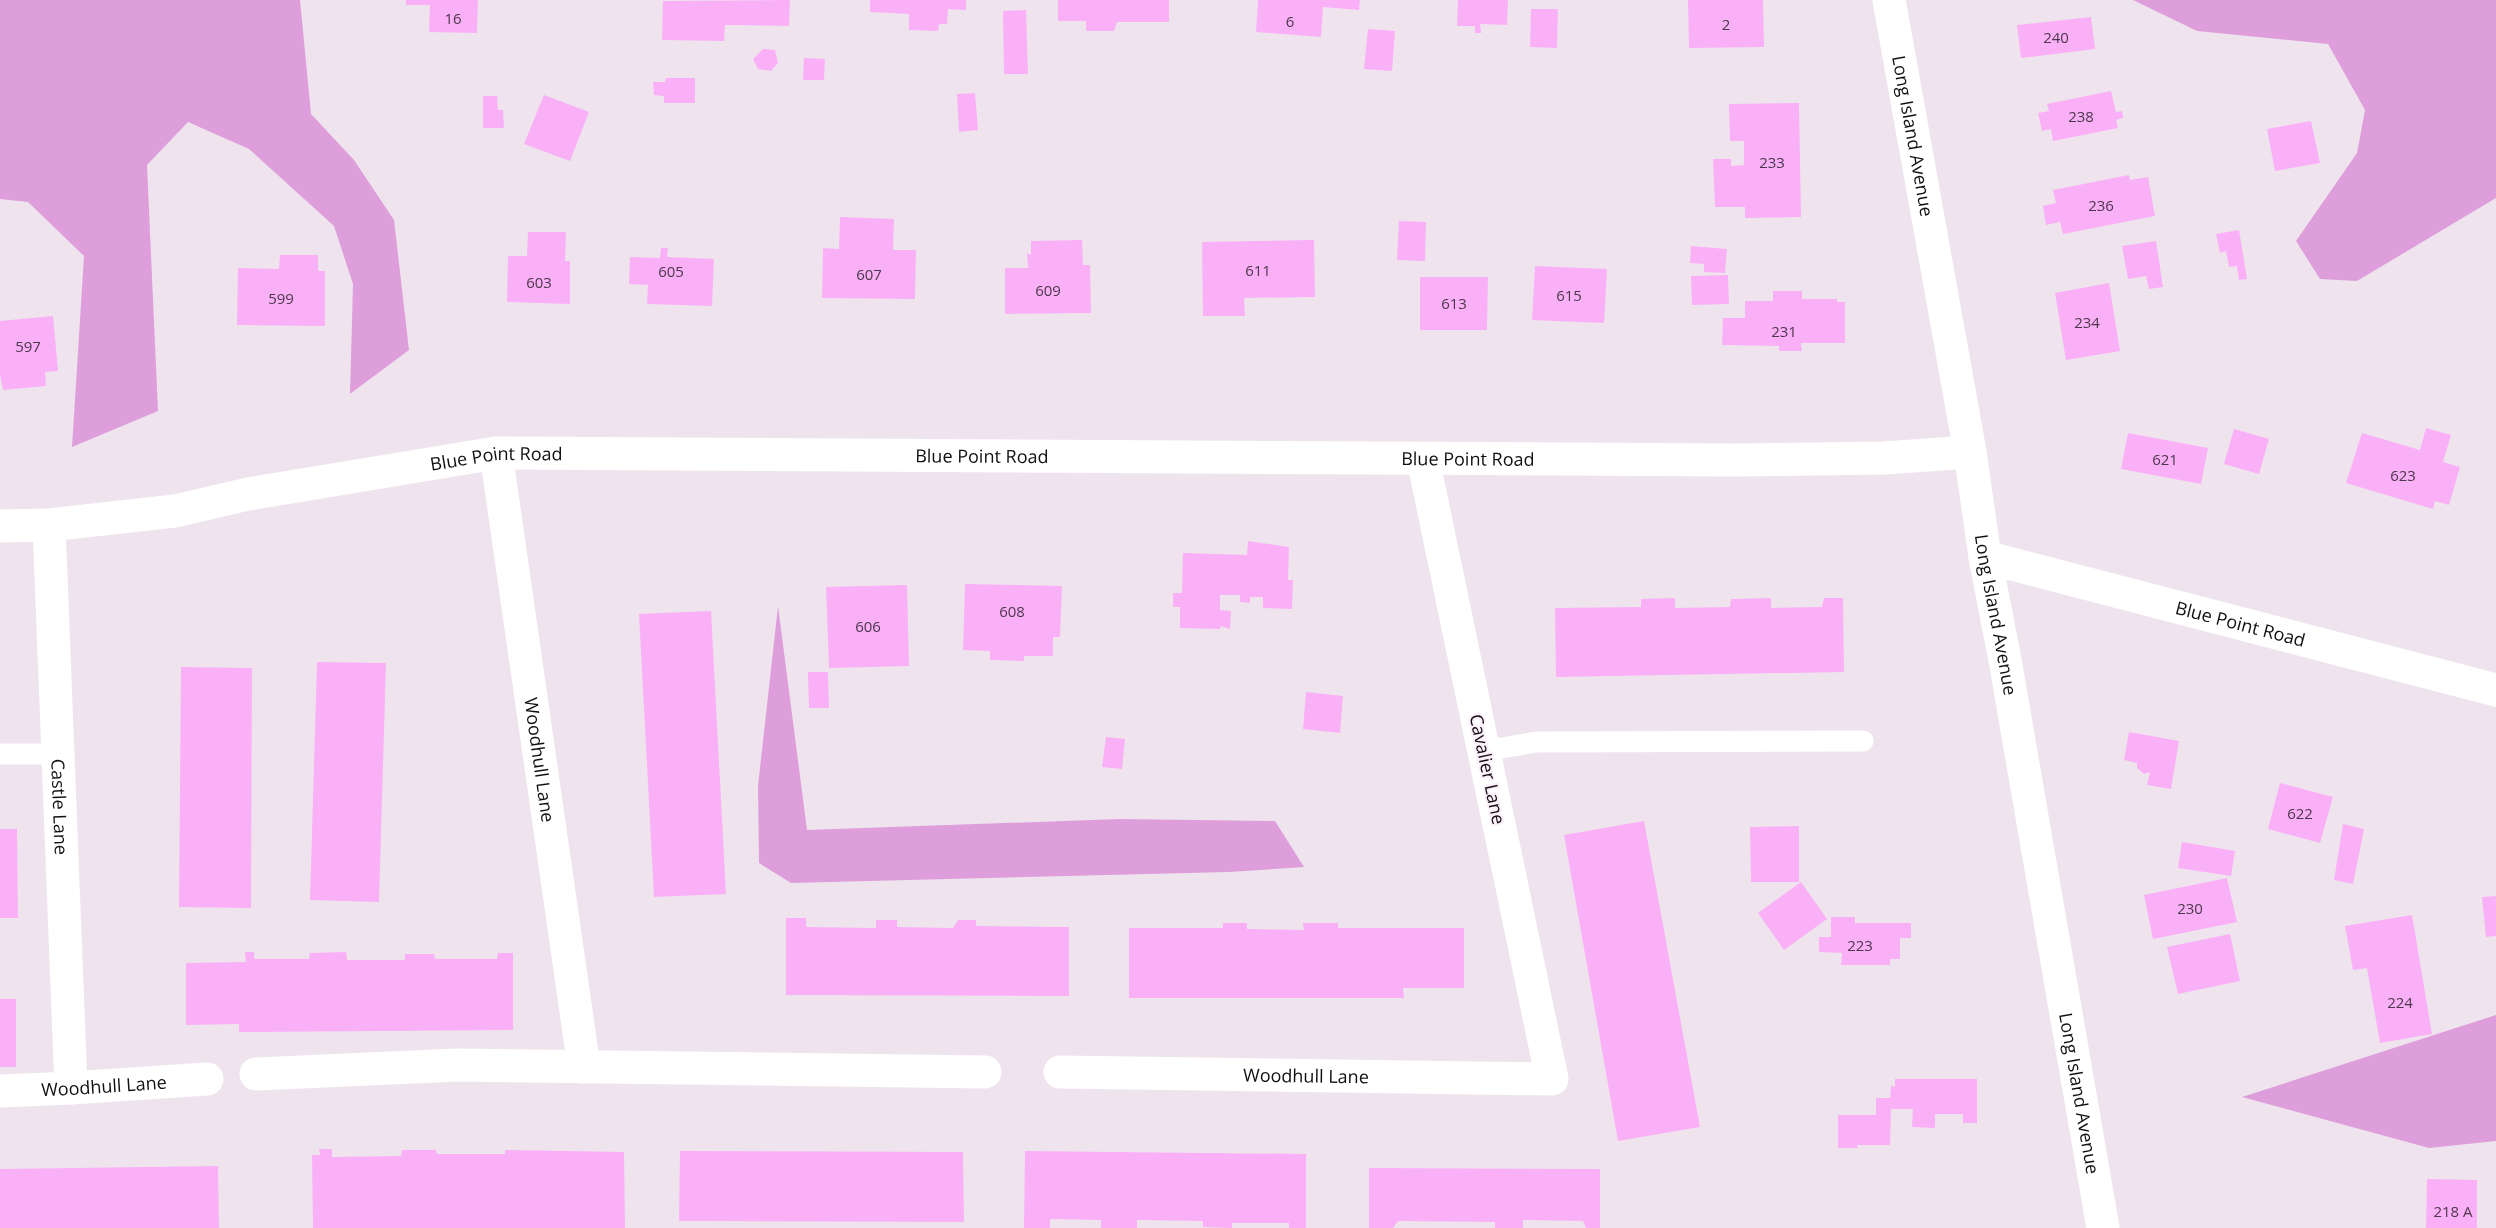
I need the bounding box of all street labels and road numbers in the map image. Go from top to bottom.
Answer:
street label: Long Island Avenue [1887,53,1940,218]
street label: Blue Point Road [428,441,563,476]
street label: Blue Point Road [915,443,1049,468]
street label: Blue Point Road [1401,446,1535,471]
street label: Long Island Avenue [1970,533,2023,697]
street label: Blue Point Road [2173,595,2308,652]
street label: Woodhull Lane [519,696,561,824]
street label: Cavalier Lane [1465,712,1511,826]
street label: Castle Lane [46,758,74,855]
street label: Long Island Avenue [2054,1011,2105,1176]
street label: Woodhull Lane [1243,1063,1369,1088]
street label: Woodhull Lane [41,1070,167,1101]

